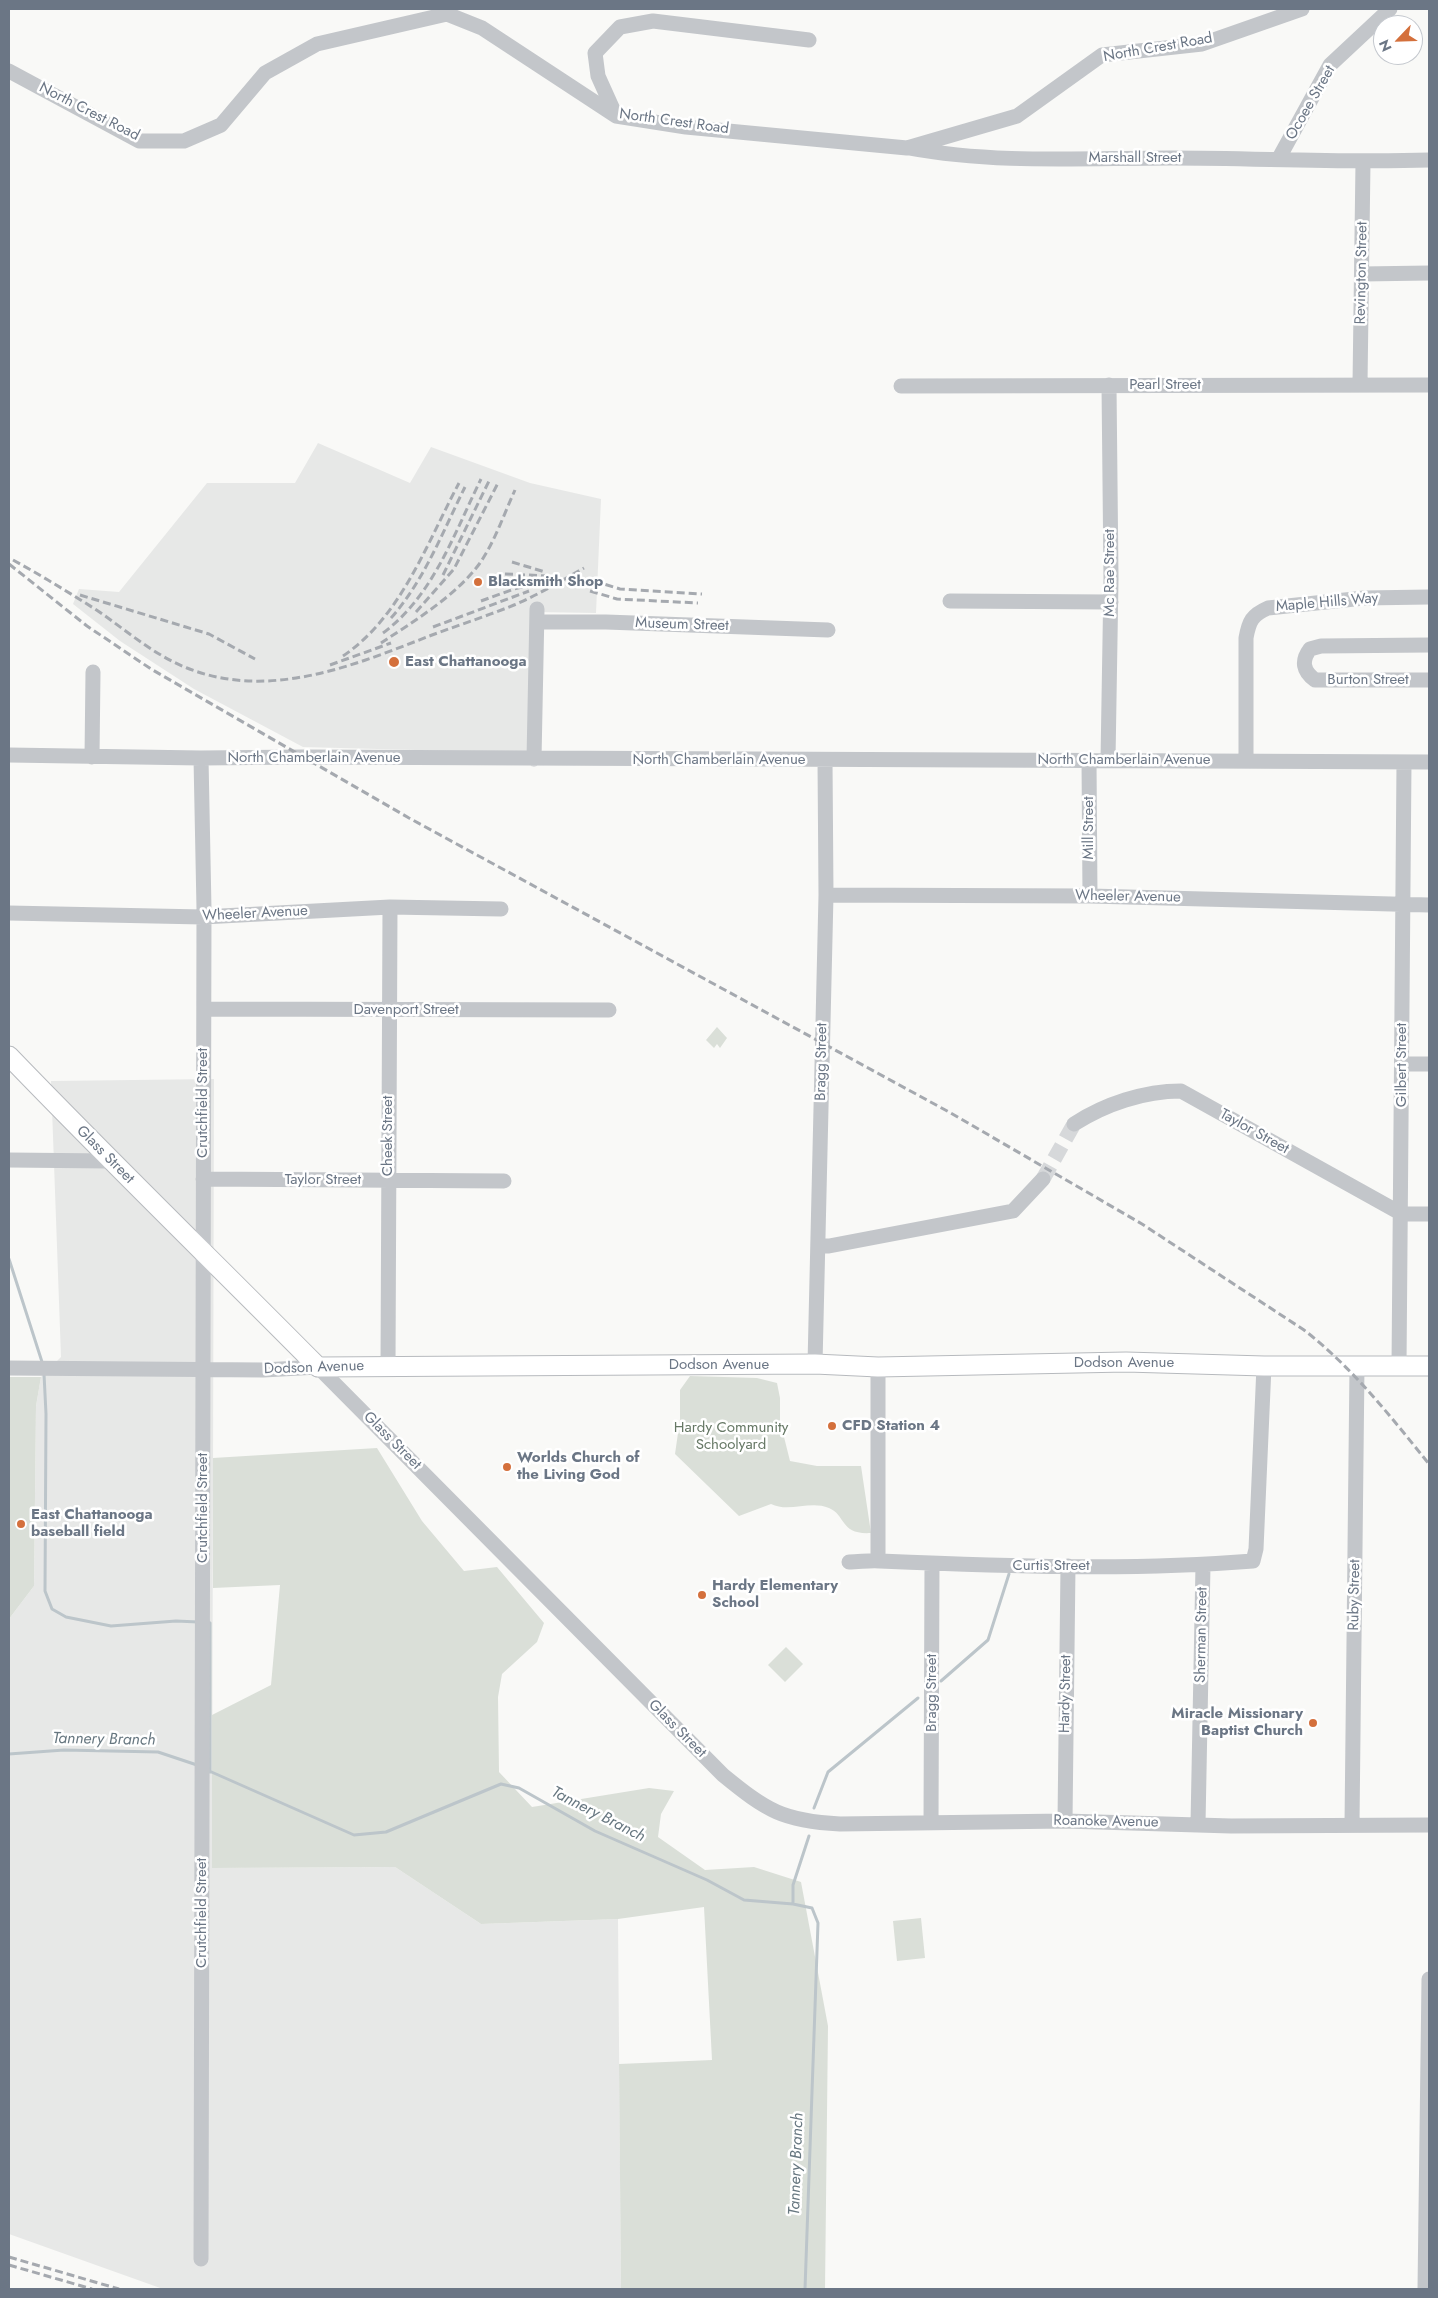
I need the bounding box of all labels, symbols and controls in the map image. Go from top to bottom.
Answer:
north arrow [1373,15,1423,65]
street label: North Crest Road [1102,30,1214,66]
text: N [1374,37,1397,55]
street label: Ocoee Street [1282,63,1340,143]
street label: North Crest Road [36,79,142,145]
street label: North Crest Road [618,105,730,139]
street label: Marshall Street [1089,149,1181,167]
street label: Revington Street [1352,221,1372,325]
street label: Pearl Street [1129,376,1201,394]
street label: Mc Rae Street [1101,529,1119,617]
place label: Blacksmith Shop [488,573,603,591]
marker: Blacksmith Shop [472,576,484,588]
street label: Maple Hills Way [1275,590,1379,616]
street label: Museum Street [635,614,729,636]
place label: East Chattanooga [405,653,527,671]
marker: East Chattanooga [387,655,401,669]
street label: Burton Street [1327,671,1409,689]
street label: North Chamberlain Avenue [227,749,401,767]
street label: North Chamberlain Avenue [632,751,806,769]
street label: North Chamberlain Avenue [1037,751,1211,769]
street label: Mill Street [1080,796,1098,860]
street label: Wheeler Avenue [1075,887,1181,907]
street label: Wheeler Avenue [202,902,308,926]
street label: Davenport Street [353,1001,459,1019]
street label: Bragg Street [812,1023,832,1101]
street label: Gilbert Street [1393,1023,1411,1107]
street label: Crutchfield Street [194,1048,212,1158]
street label: Cheek Street [379,1096,397,1176]
street label: Taylor Street [1216,1106,1292,1158]
street label: Glass Street [72,1122,138,1188]
street label: Taylor Street [285,1171,361,1189]
street label: Dodson Avenue [1074,1354,1174,1372]
street label: Dodson Avenue [669,1356,769,1374]
street label: Dodson Avenue [264,1357,364,1379]
street label: Glass Street [359,1408,425,1474]
place label: CFD Station 4 [842,1417,940,1435]
park label: Hardy Community Schoolyard [674,1419,788,1454]
marker: CFD Station 4 [826,1420,838,1432]
place label: Worlds Church of the Living God [517,1449,640,1484]
street label: Crutchfield Street [194,1453,212,1563]
marker: Worlds Church of the Living God [501,1461,513,1473]
place label: East Chattanooga baseball field [31,1506,153,1541]
marker: East Chattanooga baseball field [15,1518,27,1530]
street label: Curtis Street [1012,1557,1090,1575]
street label: Ruby Street [1345,1559,1365,1631]
place label: Hardy Elementary School [712,1577,838,1612]
street label: Sherman Street [1192,1587,1212,1683]
marker: Hardy Elementary School [696,1589,708,1601]
street label: Bragg Street [923,1654,941,1732]
street label: Hardy Street [1056,1655,1076,1733]
street label: Glass Street [644,1696,710,1762]
place label: Miracle Missionary Baptist Church [1171,1705,1303,1740]
marker: Miracle Missionary Baptist Church [1307,1717,1319,1729]
water label: Tannery Branch [52,1730,156,1750]
water label: Tannery Branch [548,1783,648,1847]
street label: Roanoke Avenue [1053,1812,1159,1832]
street label: Crutchfield Street [193,1858,211,1968]
water label: Tannery Branch [786,2112,808,2216]

